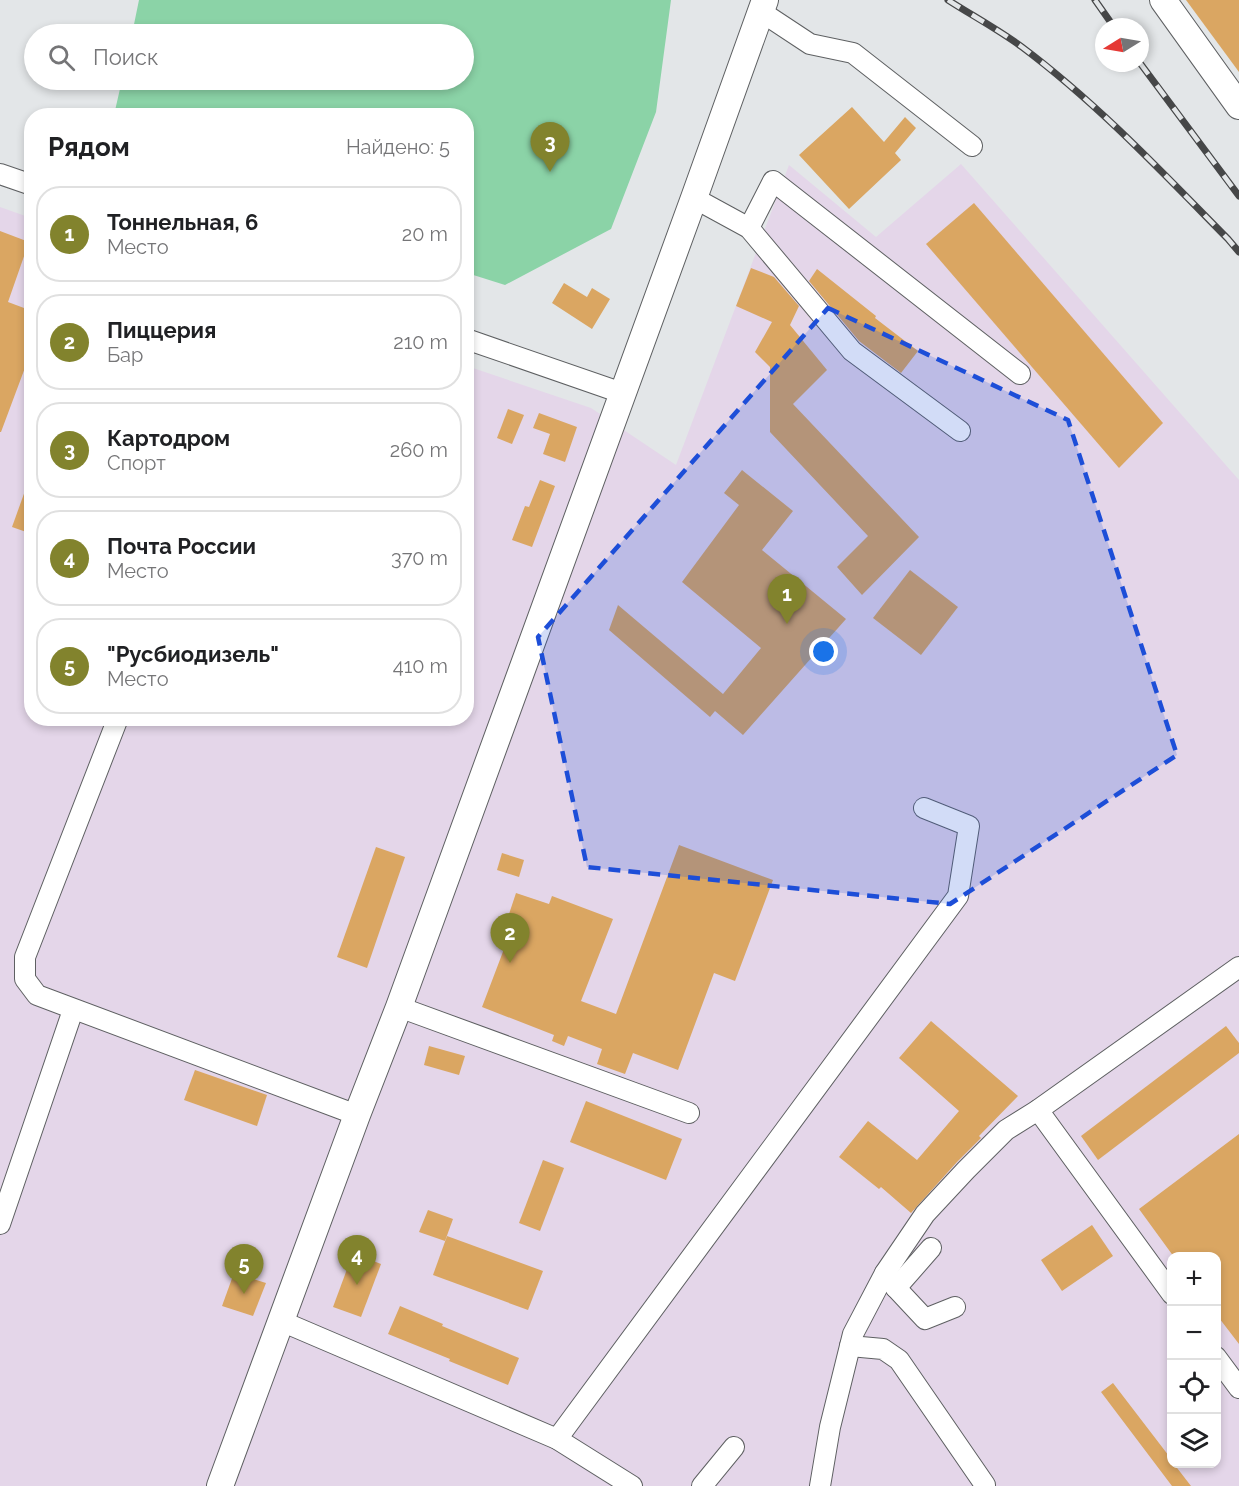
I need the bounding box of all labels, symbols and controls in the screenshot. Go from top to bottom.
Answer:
north arrow [1095,18,1149,72]
search box [24,24,474,90]
icon: search [45,41,78,74]
text: Поиск [93,44,158,70]
pin: 3 [530,122,570,172]
text: Рядом [48,132,130,162]
text: Найдено: 5 [346,135,450,159]
text: Тоннельная, 6 [107,209,258,235]
text: 1 [65,222,74,246]
text: 20 m [402,222,448,246]
text: Место [107,235,169,259]
text: Пиццерия [107,317,216,343]
text: 2 [64,330,75,354]
text: 210 m [393,330,448,354]
text: Бар [107,343,143,367]
text: Картодром [107,425,230,451]
text: 3 [64,438,75,462]
text: 260 m [390,438,448,462]
text: Спорт [107,451,166,475]
text: Почта России [107,533,256,559]
text: 4 [64,546,75,570]
text: 370 m [391,546,448,570]
text: Место [107,559,169,583]
pin: 1 [768,574,806,624]
your location [809,637,838,666]
text: "Русбиодизель" [107,641,279,667]
text: 5 [64,654,75,678]
text: 410 m [393,654,448,678]
text: Место [107,667,169,691]
pin: 2 [490,914,530,963]
pin: 4 [338,1236,376,1285]
pin: 5 [224,1244,264,1294]
map controls [1167,1252,1221,1468]
button: + [1167,1252,1221,1306]
button: − [1167,1306,1221,1360]
button: locate [1167,1360,1221,1414]
button: layers [1167,1414,1221,1468]

